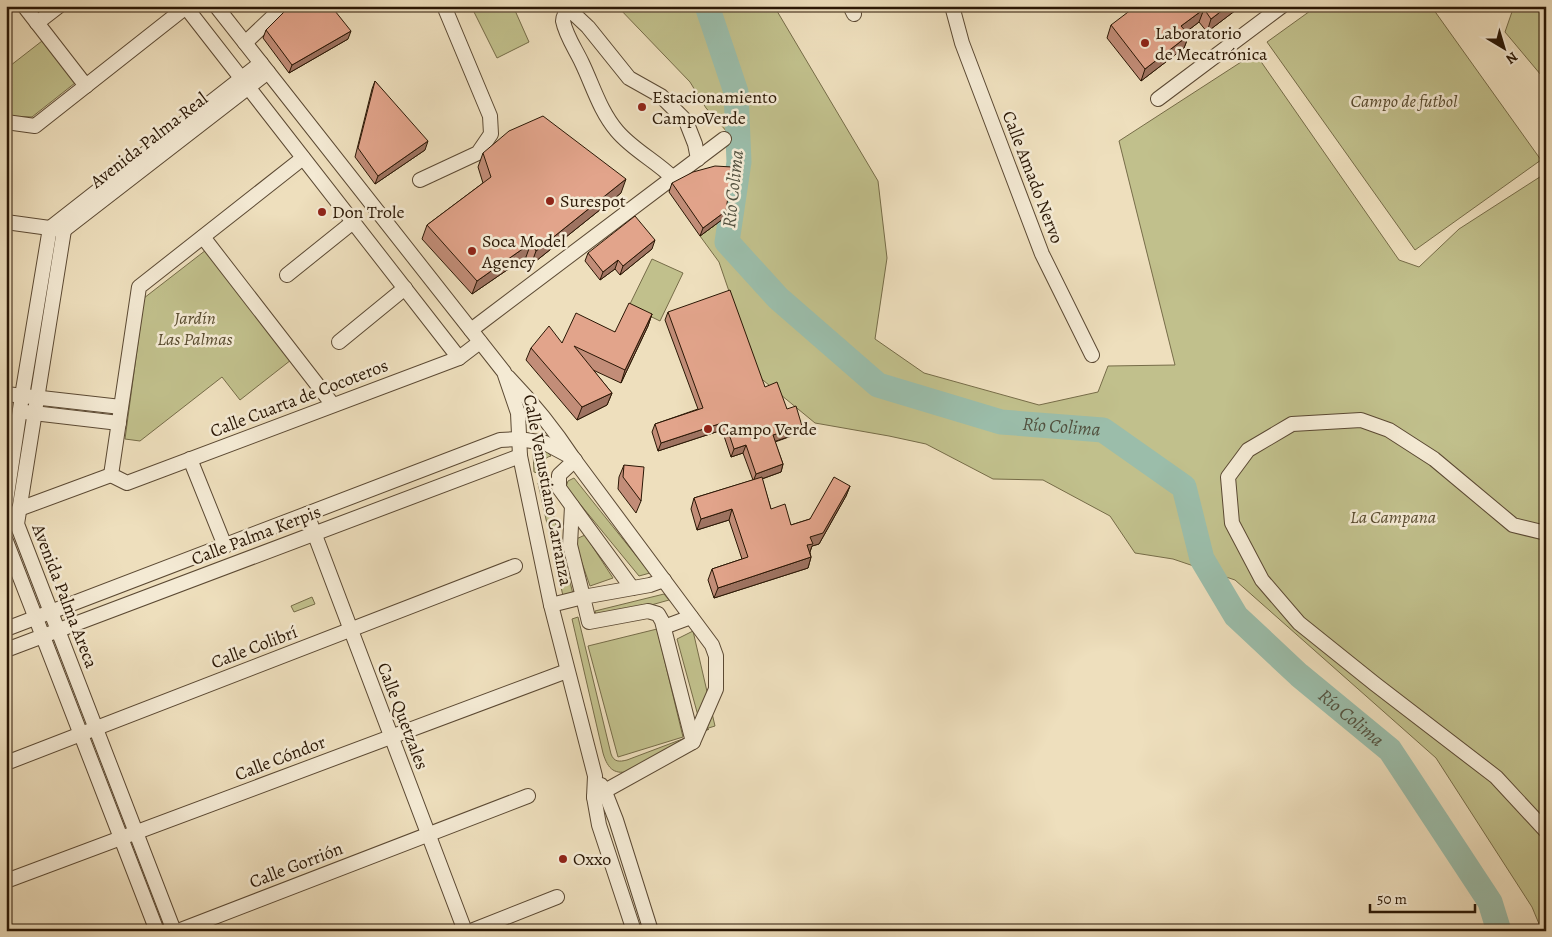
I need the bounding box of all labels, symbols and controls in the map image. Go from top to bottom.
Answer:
place label: Laboratorio de Mecatrónica [1155,21,1268,66]
north arrow [1480,22,1530,72]
marker: Laboratorio de Mecatrónica [1139,37,1151,49]
text: N [1502,47,1522,68]
place label: Estacionamiento CampoVerde [652,85,777,130]
street label: Avenida Palma Real [84,86,213,194]
park label: Campo de futbol [1350,89,1458,113]
marker: Estacionamiento CampoVerde [636,101,648,113]
street label: Calle Amado Nervo [997,107,1069,247]
water label: Río Colima [716,149,750,229]
place label: Surespot [560,189,626,213]
marker: Surespot [544,195,556,207]
place label: Don Trole [332,200,404,224]
marker: Don Trole [316,206,328,218]
place label: Soca Model Agency [481,229,566,274]
marker: Soca Model Agency [466,245,478,257]
park label: Jardín Las Palmas [157,306,233,351]
street label: Calle Cuarta de Cocoteros [207,353,391,443]
street label: Calle Venustiano Carranza [518,392,578,588]
water label: Río Colima [1021,411,1102,443]
place label: Campo Verde [718,417,817,441]
marker: Campo Verde [702,423,714,435]
street label: Calle Palma Kerpis [188,499,324,571]
park label: La Campana [1350,505,1436,529]
street label: Avenida Palma Areca [26,520,104,672]
street label: Calle Colibrí [207,620,301,674]
street label: Calle Quetzales [372,659,434,773]
water label: Río Colima [1312,683,1390,753]
street label: Calle Cóndor [231,730,329,786]
street label: Calle Gorrión [246,836,346,894]
place label: Oxxo [573,847,611,871]
marker: Oxxo [557,853,569,865]
scale bar [1370,882,1474,914]
text: 50 m [1377,889,1407,909]

